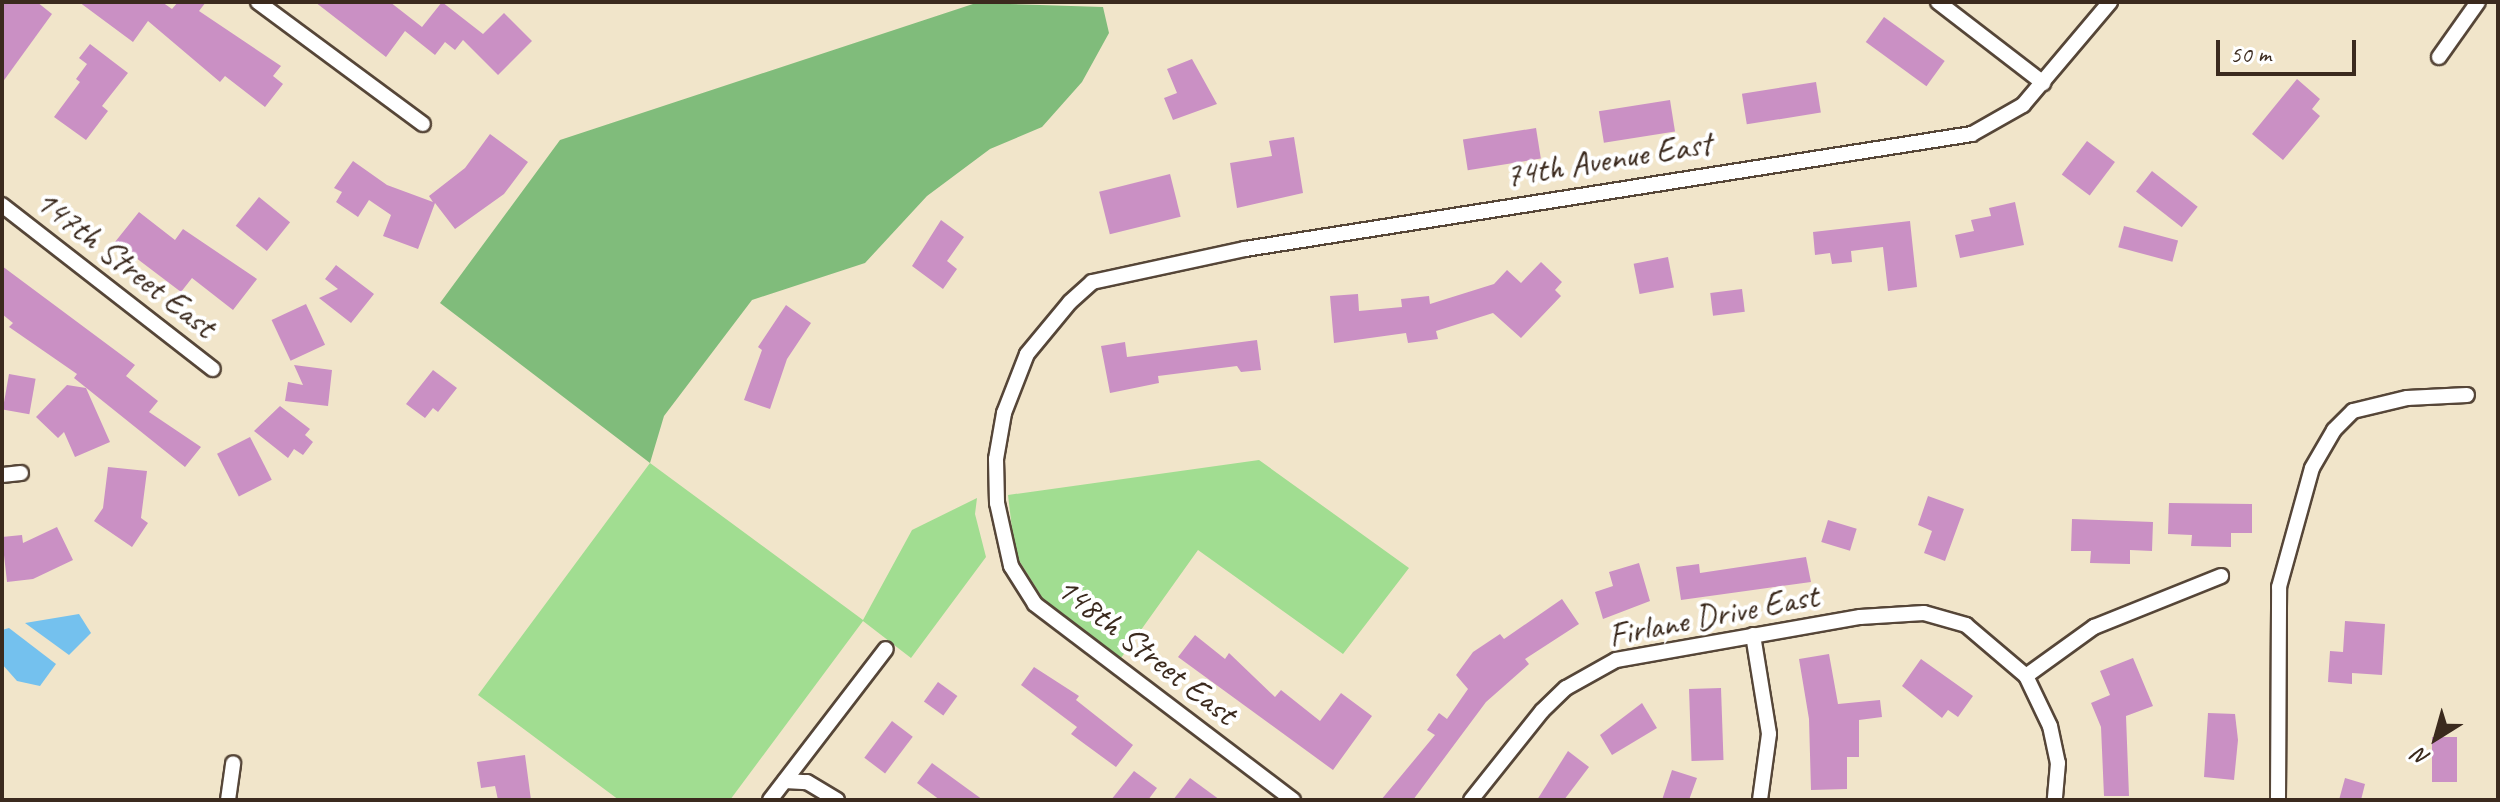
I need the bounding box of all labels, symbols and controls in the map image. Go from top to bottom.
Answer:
scale bar [2220,24,2360,74]
text: 50 m [2230,39,2271,69]
street label: 74th Avenue East [1502,123,1714,195]
street label: 147th Street East [27,180,225,346]
street label: 148th Street East [1048,567,1246,733]
street label: Firlane Drive East [1604,575,1822,655]
north arrow [2396,698,2476,778]
text: N [2408,742,2435,772]

